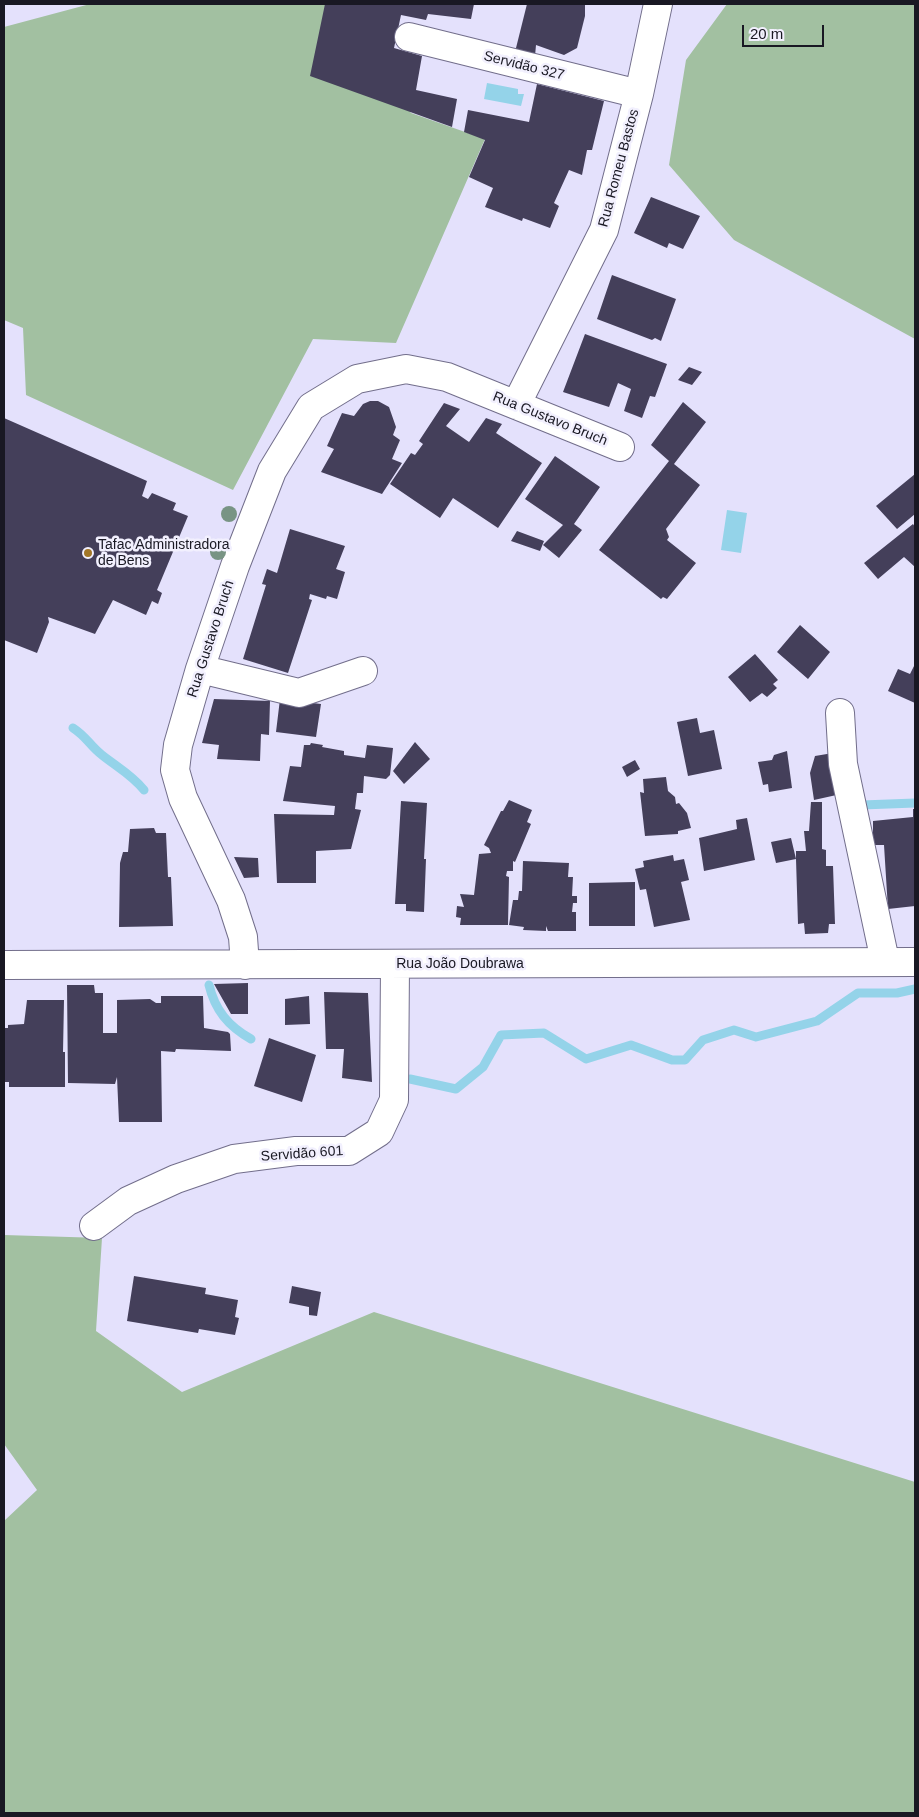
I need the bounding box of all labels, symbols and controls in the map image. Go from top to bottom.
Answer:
scale bar [744,15,826,47]
text: 20 m [750,25,783,42]
street label: Servidão 327 [482,48,566,84]
street label: Rua Romeu Bastos [595,107,643,229]
street label: Rua Gustavo Bruch [490,388,610,450]
place label: Tafac Administradora de Bens [98,537,230,570]
marker: Tafac Administradora de Bens [82,547,94,559]
street label: Rua Gustavo Bruch [184,578,238,700]
street label: Rua João Doubrawa [396,956,524,972]
street label: Servidão 601 [260,1143,344,1165]

